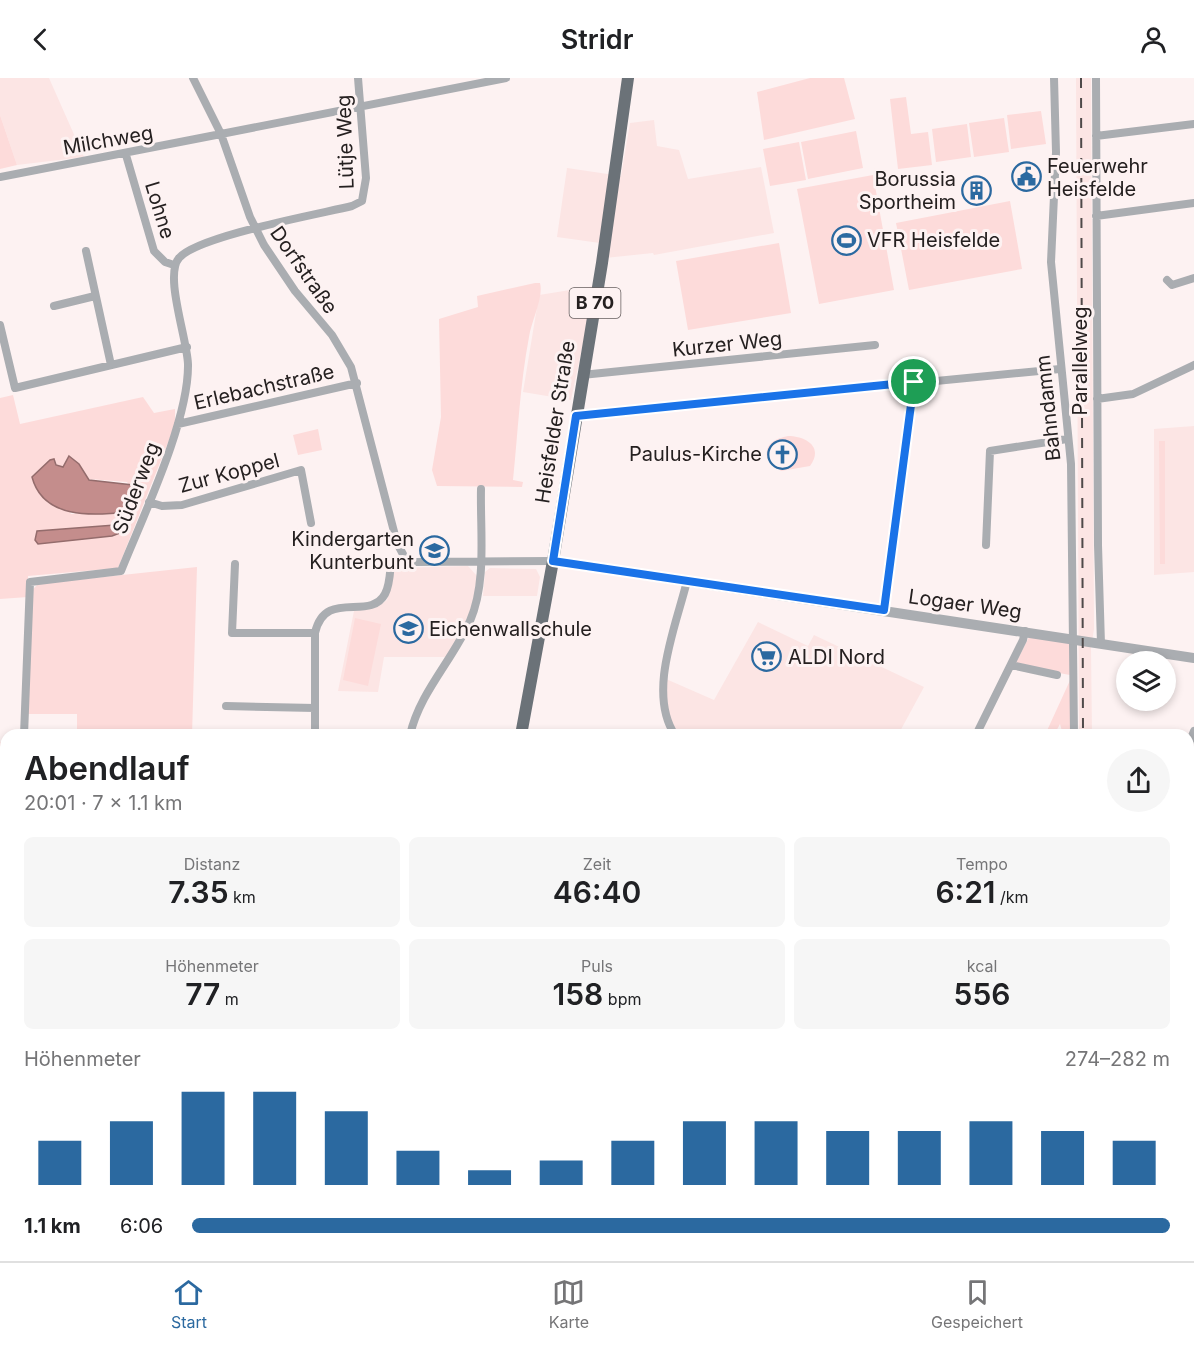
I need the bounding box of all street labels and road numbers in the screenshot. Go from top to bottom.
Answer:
street label: Lütje Weg [331,94,359,190]
street label: Milchweg [61,120,155,160]
street label: Lohne [140,178,180,242]
street label: Dorfstraße [265,222,343,318]
road number: B 70 [570,288,620,318]
street label: Parallelweg [1068,307,1092,415]
street label: Kurzer Weg [671,326,783,362]
street label: Heisfelder Straße [530,339,580,505]
street label: Bahndamm [1031,354,1065,462]
street label: Erlebachstraße [192,359,336,415]
street label: Süderweg [108,439,164,537]
street label: Zur Koppel [176,448,282,498]
street label: Logaer Weg [907,584,1023,624]

